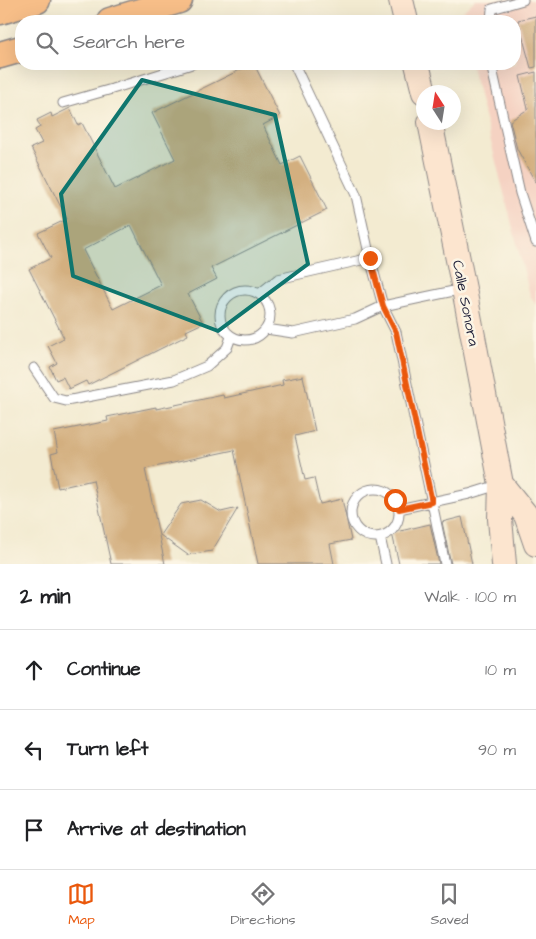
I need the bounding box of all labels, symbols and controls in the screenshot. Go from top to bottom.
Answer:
search box [15,15,521,70]
icon: search [33,29,61,57]
text: Search here [73,29,185,56]
north arrow [416,85,461,130]
route end [359,247,382,270]
street label: Calle Sonora [447,258,484,348]
route start [384,489,407,512]
text: 2 min [20,582,70,611]
text: Walk · 100 m [424,586,516,608]
icon: ahead [20,656,48,684]
text: Continue [67,656,141,683]
text: 10 m [485,659,516,681]
icon: left [20,736,48,764]
text: Turn left [67,736,148,763]
text: 90 m [478,739,516,761]
icon: arrive [20,816,48,844]
text: Arrive at destination [67,816,246,843]
tab: Map [67,880,95,930]
tab: Directions [230,880,295,930]
tab: Saved [430,880,469,930]

